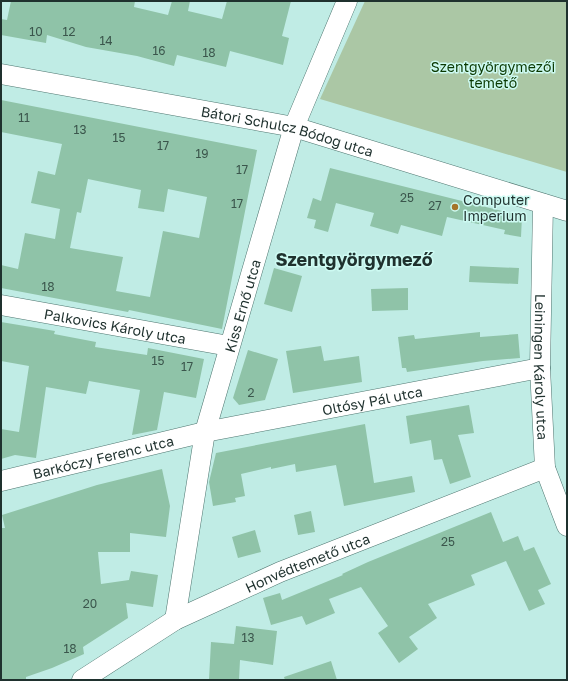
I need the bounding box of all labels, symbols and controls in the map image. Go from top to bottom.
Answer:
house number: 10 [29,24,43,39]
house number: 12 [63,24,75,39]
house number: 14 [99,33,113,48]
house number: 16 [152,43,166,58]
house number: 18 [202,45,216,60]
park label: Szentgyörgymezői temető [431,58,555,91]
street label: Bátori Schulcz Bódog utca [200,102,376,159]
house number: 11 [18,110,30,125]
house number: 13 [74,122,86,137]
house number: 15 [113,130,125,145]
house number: 17 [157,138,169,153]
house number: 19 [195,146,209,161]
house number: 17 [236,162,248,177]
house number: 25 [400,190,414,205]
place label: Computer Imperium [463,191,530,224]
house number: 17 [231,196,243,211]
house number: 27 [428,198,442,213]
marker: Computer Imperium [450,202,460,212]
district label: Szentgyörgymező [276,248,434,270]
street label: Kiss Ernő utca [220,257,263,354]
house number: 18 [41,279,55,294]
street label: Leiningen Károly utca [531,294,552,440]
street label: Palkovics Károly utca [43,304,187,347]
house number: 15 [152,353,164,368]
house number: 17 [181,359,193,374]
street label: Oltósy Pál utca [321,382,424,418]
house number: 2 [248,385,255,400]
street label: Barkóczy Ferenc utca [31,431,175,482]
street label: Honvédtemető utca [242,529,372,595]
house number: 25 [441,534,455,549]
house number: 20 [83,596,97,611]
house number: 13 [242,630,254,645]
house number: 18 [63,641,77,656]

